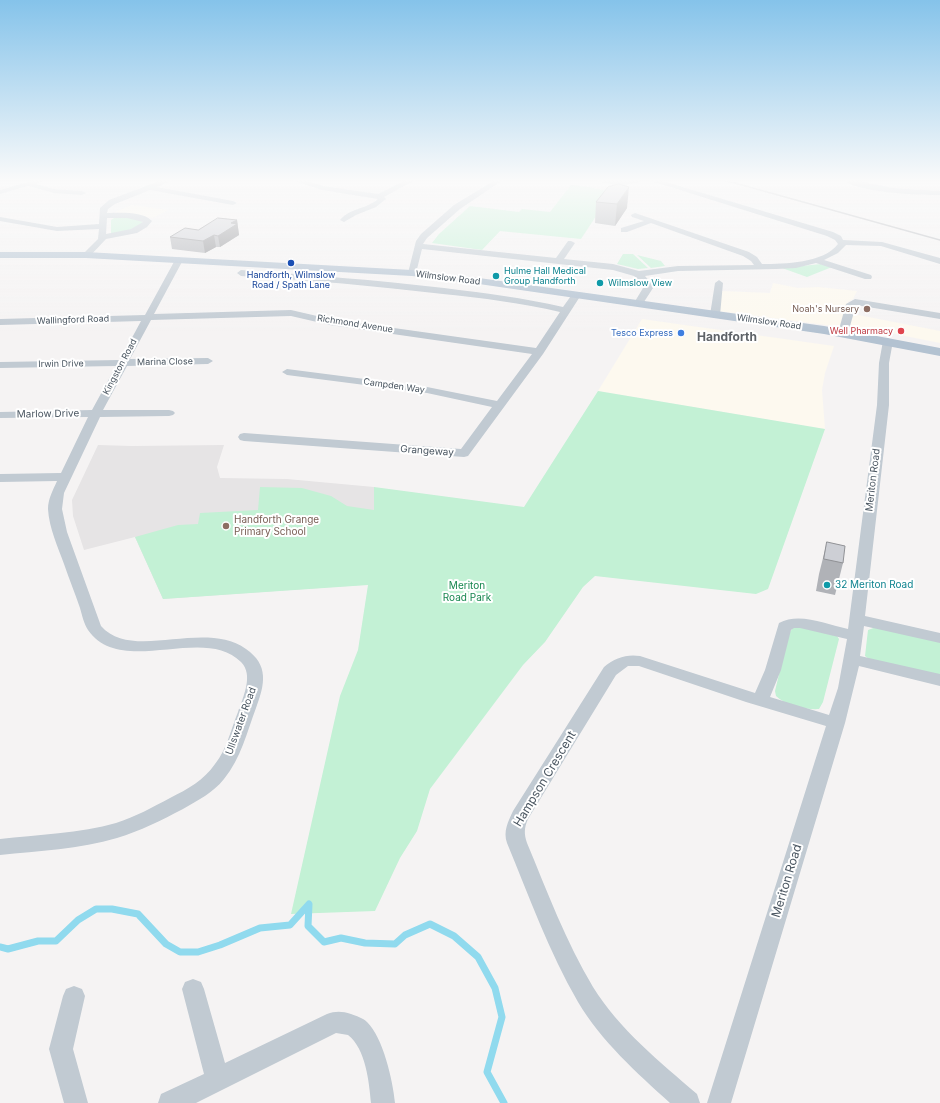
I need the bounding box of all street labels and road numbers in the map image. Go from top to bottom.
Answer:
street label: Wilmslow Road [415,269,481,287]
street label: Wilmslow Road [736,312,802,332]
street label: Wallingford Road [37,313,109,327]
street label: Richmond Avenue [316,313,394,335]
street label: Kingston Road [101,337,139,397]
street label: Marina Close [137,356,193,368]
street label: Irwin Drive [38,358,84,370]
street label: Campden Way [363,376,425,396]
street label: Marlow Drive [17,407,79,421]
street label: Grangeway [400,443,454,459]
street label: Meriton Road [863,448,883,512]
street label: Ullswater Road [223,686,259,756]
street label: Hampson Crescent [511,729,579,829]
street label: Meriton Road [769,843,805,919]

